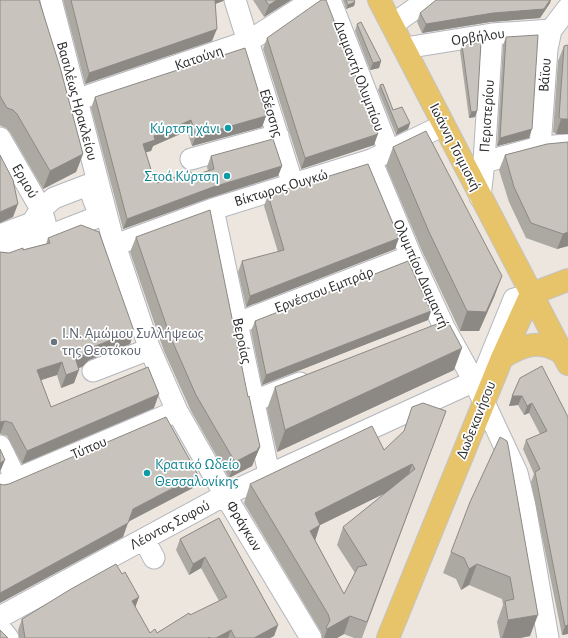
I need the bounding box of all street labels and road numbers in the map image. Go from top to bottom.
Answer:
street label: Διαμαντή Ολυμπίου [331,19,387,133]
street label: Ορβήλου [450,26,506,48]
street label: Βασιλέως Ηρακλείου [54,40,100,162]
street label: Κατούνη [173,43,225,73]
street label: Βάϊου [536,57,554,93]
street label: Περιστερίου [477,79,497,153]
street label: Εδέσσης [257,87,285,139]
street label: Ιωάννη Τσιμισκή [426,101,484,193]
street label: Ερμού [9,161,41,201]
street label: Βίκτωρος Ουγκώ [233,167,330,209]
street label: Ολυμπίου Διαμαντή [390,217,452,331]
street label: Ερνέστου Εμπράρ [273,264,375,316]
street label: Βεροίας [230,317,254,366]
street label: Δωδεκανήσου [454,379,498,461]
street label: Τύπου [69,434,109,462]
street label: Λέοντος Σοφού [127,498,213,552]
street label: Φράγκων [223,498,265,554]

